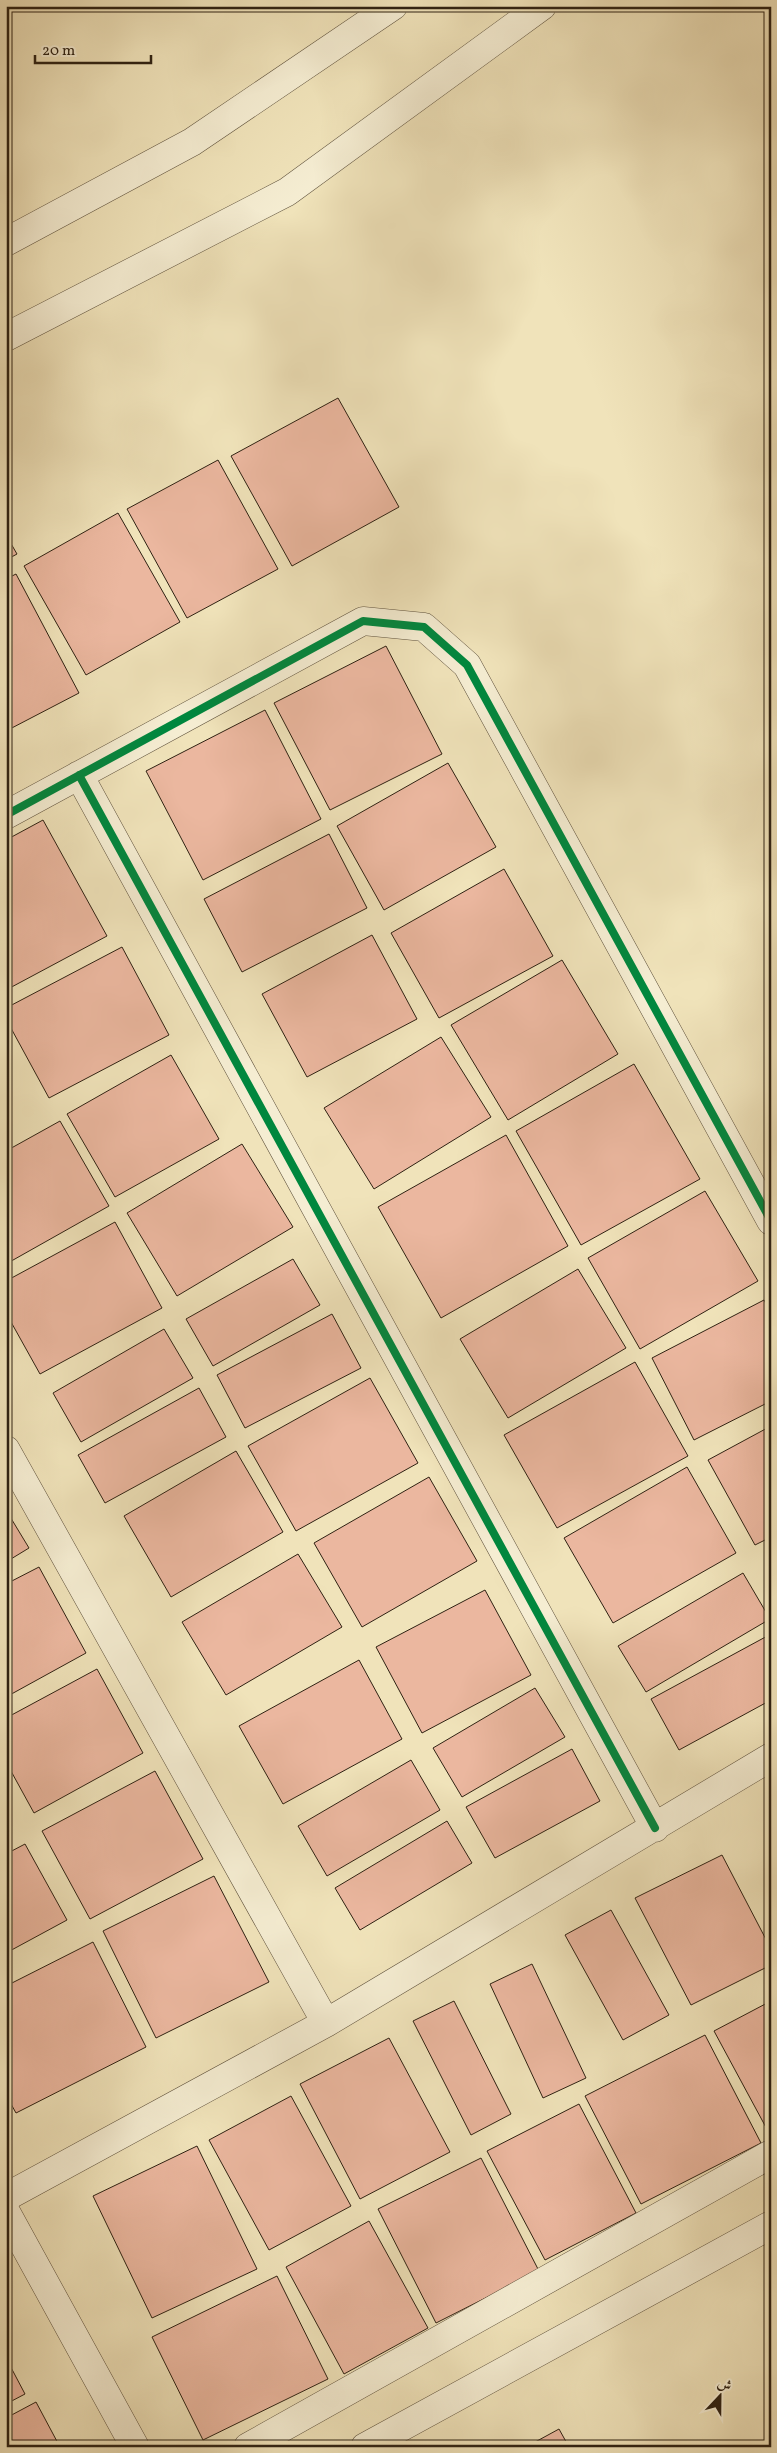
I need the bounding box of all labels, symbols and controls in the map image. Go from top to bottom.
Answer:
scale bar [35,32,151,64]
text: 20 m [42,41,75,62]
north arrow [694,2370,744,2420]
text: ش [714,2374,734,2397]

